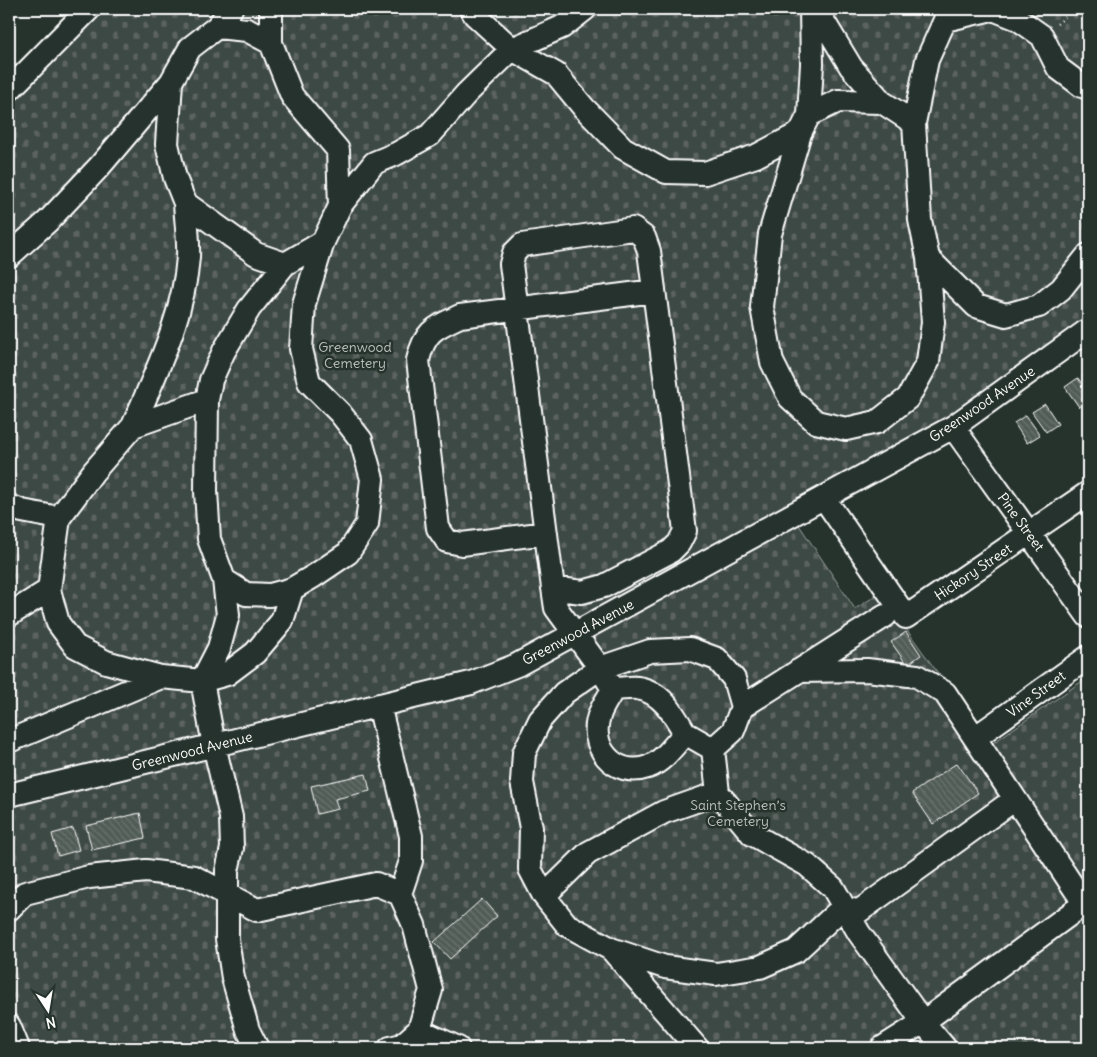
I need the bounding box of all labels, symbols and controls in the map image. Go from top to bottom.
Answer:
park label: Greenwood Cemetery [318,338,392,372]
street label: Greenwood Avenue [926,362,1038,446]
street label: Pine Street [994,489,1048,555]
street label: Hickory Street [931,539,1015,605]
street label: Greenwood Avenue [519,595,637,669]
street label: Vine Street [1003,667,1069,721]
street label: Greenwood Avenue [130,727,254,775]
park label: Saint Stephen’s Cemetery [690,796,786,830]
north arrow [22,984,72,1034]
text: N [44,1013,57,1033]

